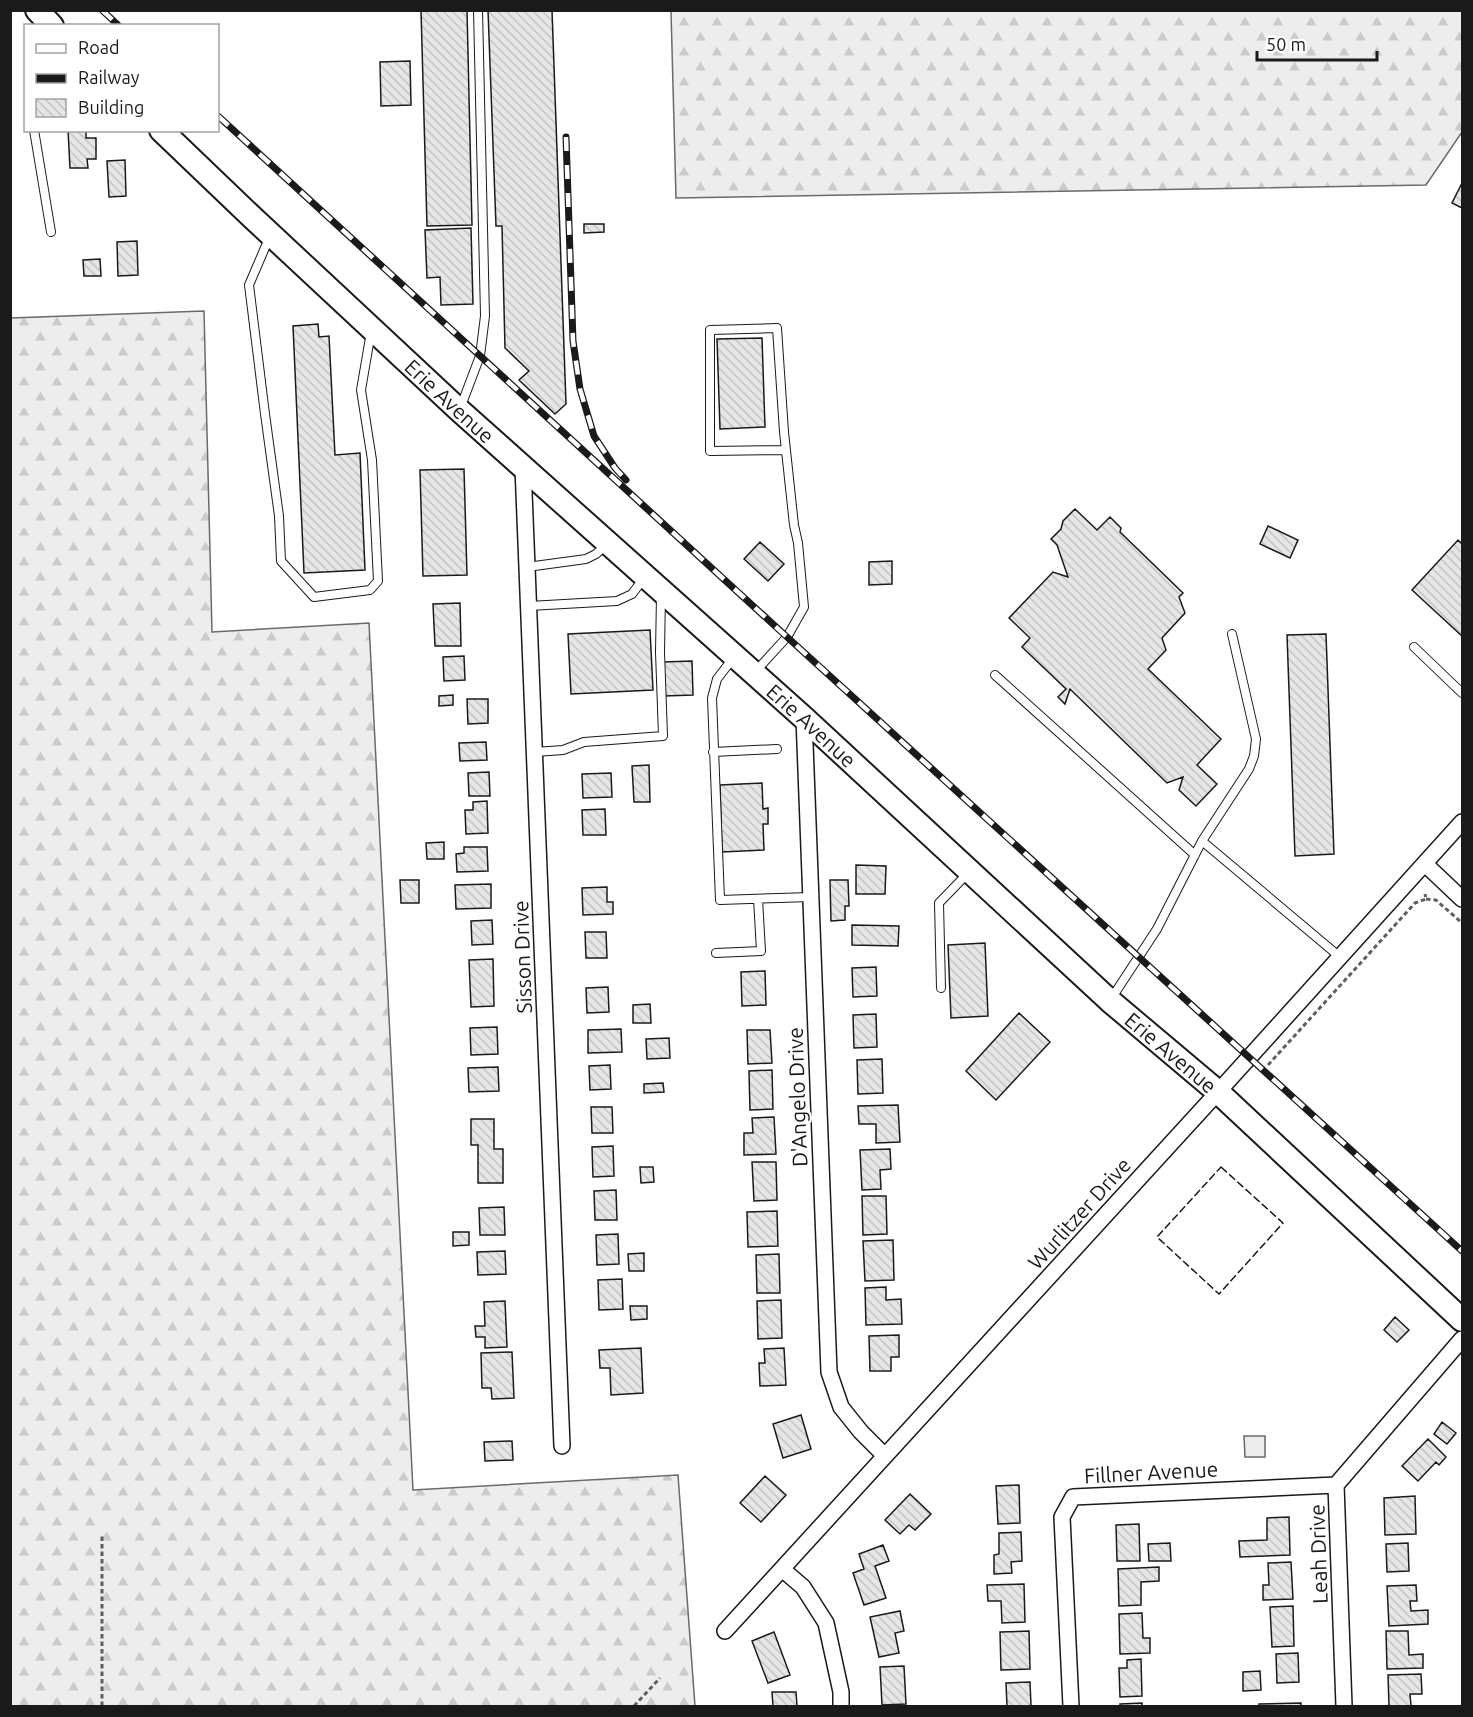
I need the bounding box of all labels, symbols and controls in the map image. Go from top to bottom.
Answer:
legend [24,24,219,132]
scale bar [1257,24,1377,62]
text: 50 m [1266,34,1306,54]
text: Road [78,37,120,57]
text: Railway [78,67,140,87]
text: Building [78,97,144,117]
street label: Erie Avenue [400,354,499,448]
street label: Erie Avenue [762,679,861,772]
street label: Sisson Drive [508,900,536,1014]
street label: Erie Avenue [1120,1007,1222,1098]
street label: D'Angelo Drive [783,1027,811,1167]
street label: Wurlitzer Drive [1023,1152,1135,1274]
street label: Fillner Avenue [1083,1457,1219,1487]
street label: Leah Drive [1304,1504,1332,1604]

